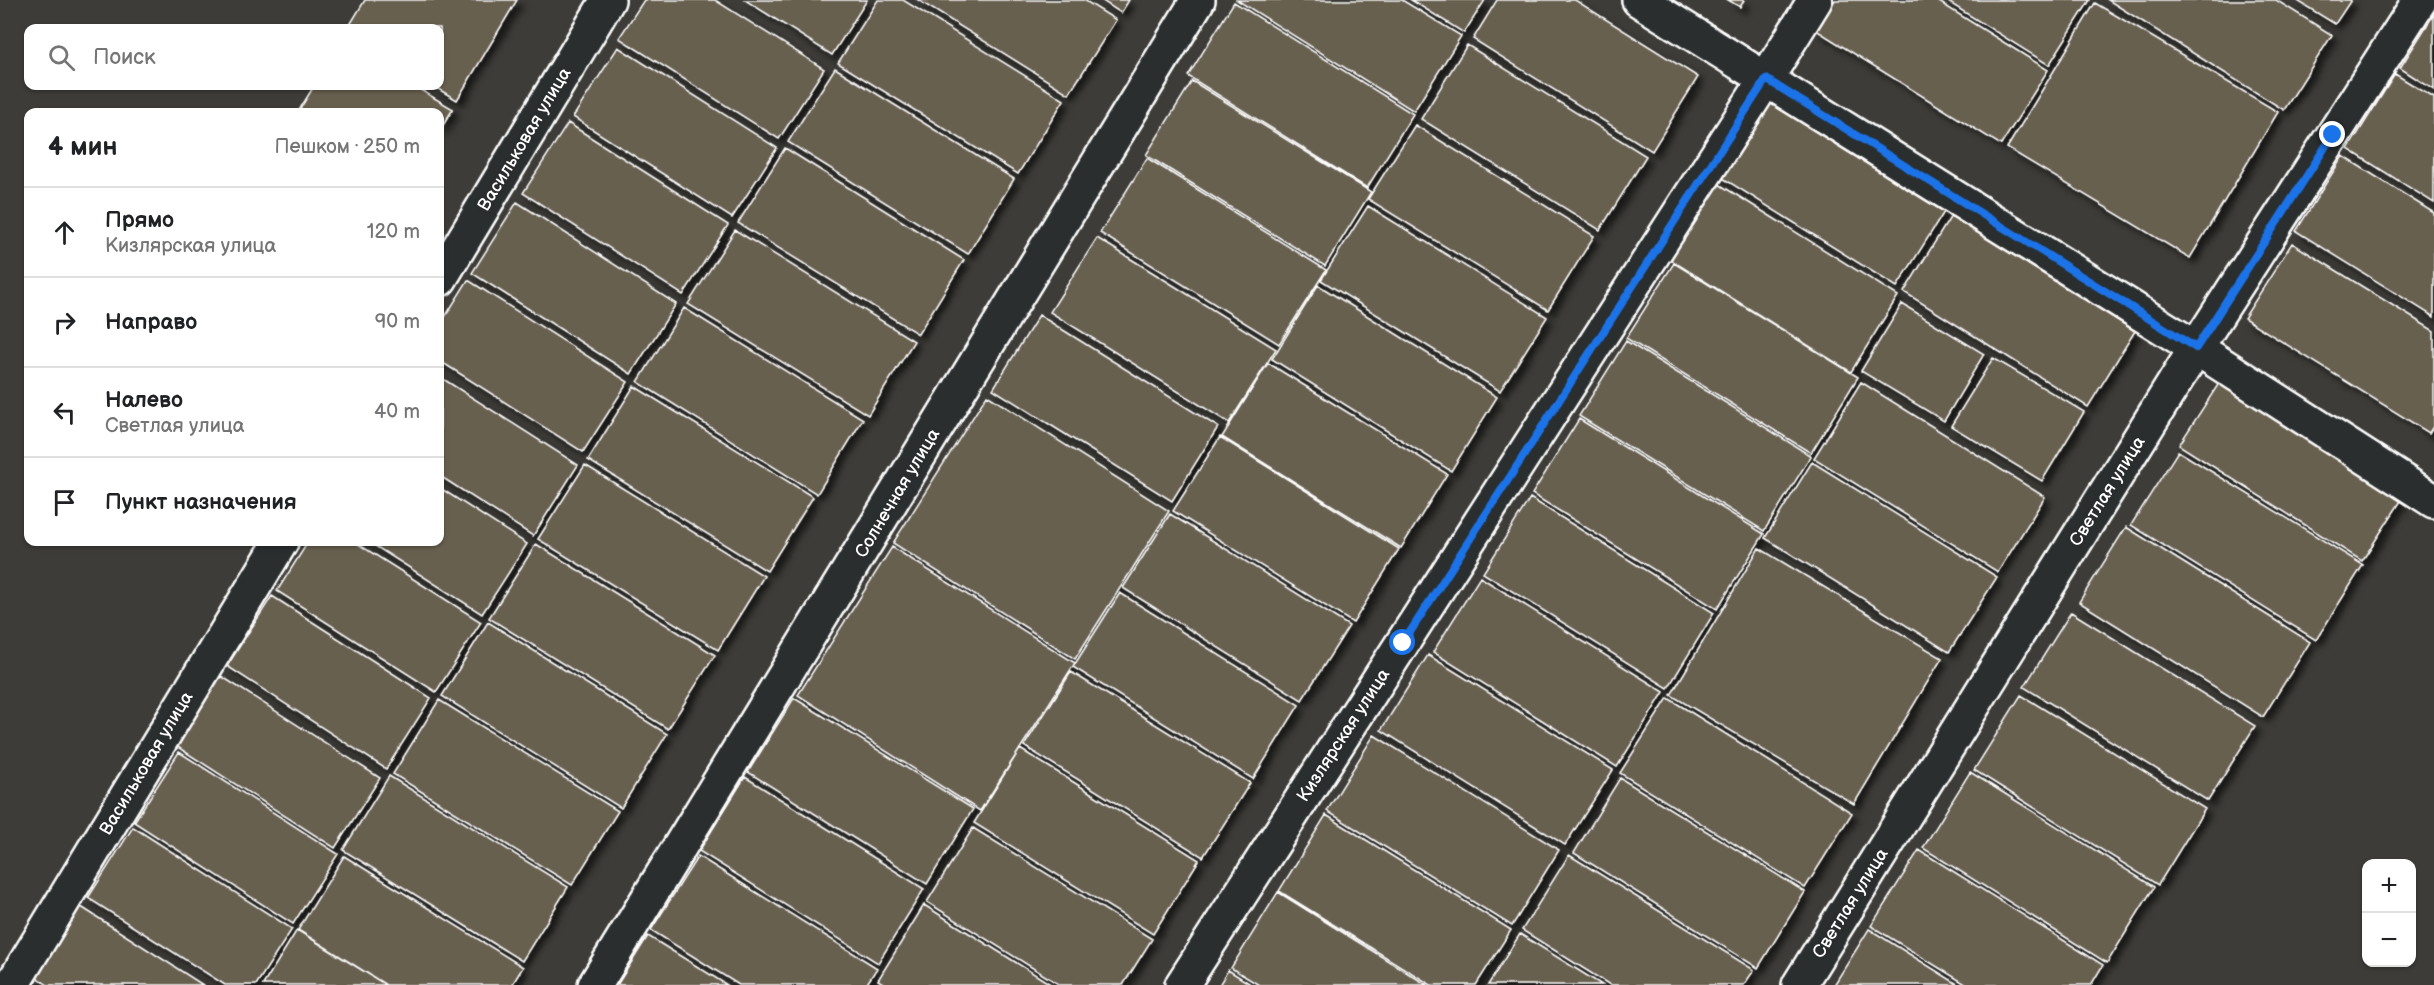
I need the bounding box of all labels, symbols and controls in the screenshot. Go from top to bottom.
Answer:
search box [24,24,444,90]
icon: search [45,41,78,74]
text: Поиск [93,44,156,71]
street label: Васильковая улица [473,63,576,215]
route end [2319,121,2345,147]
text: 4 мин [48,132,117,163]
text: Пешком · 250 m [275,135,420,159]
text: Прямо [105,207,174,234]
icon: ahead [48,216,81,249]
text: 120 m [367,220,420,244]
text: Кизлярская улица [105,234,276,258]
icon: right [48,306,81,339]
text: Направо [105,309,197,336]
text: 90 m [375,310,420,334]
text: Налево [105,387,183,414]
icon: left [48,396,81,429]
text: 40 m [374,400,420,424]
text: Светлая улица [105,414,244,438]
street label: Солнечная улица [851,425,944,562]
street label: Светлая улица [2065,432,2150,550]
icon: arrive [48,486,81,519]
text: Пункт назначения [105,489,297,516]
route start [1389,629,1415,655]
street label: Кизлярская улица [1293,665,1394,806]
street label: Васильковая улица [95,687,198,839]
street label: Светлая улица [1808,844,1893,962]
map controls [2362,859,2416,967]
button: + [2362,859,2416,913]
button: − [2362,913,2416,967]

